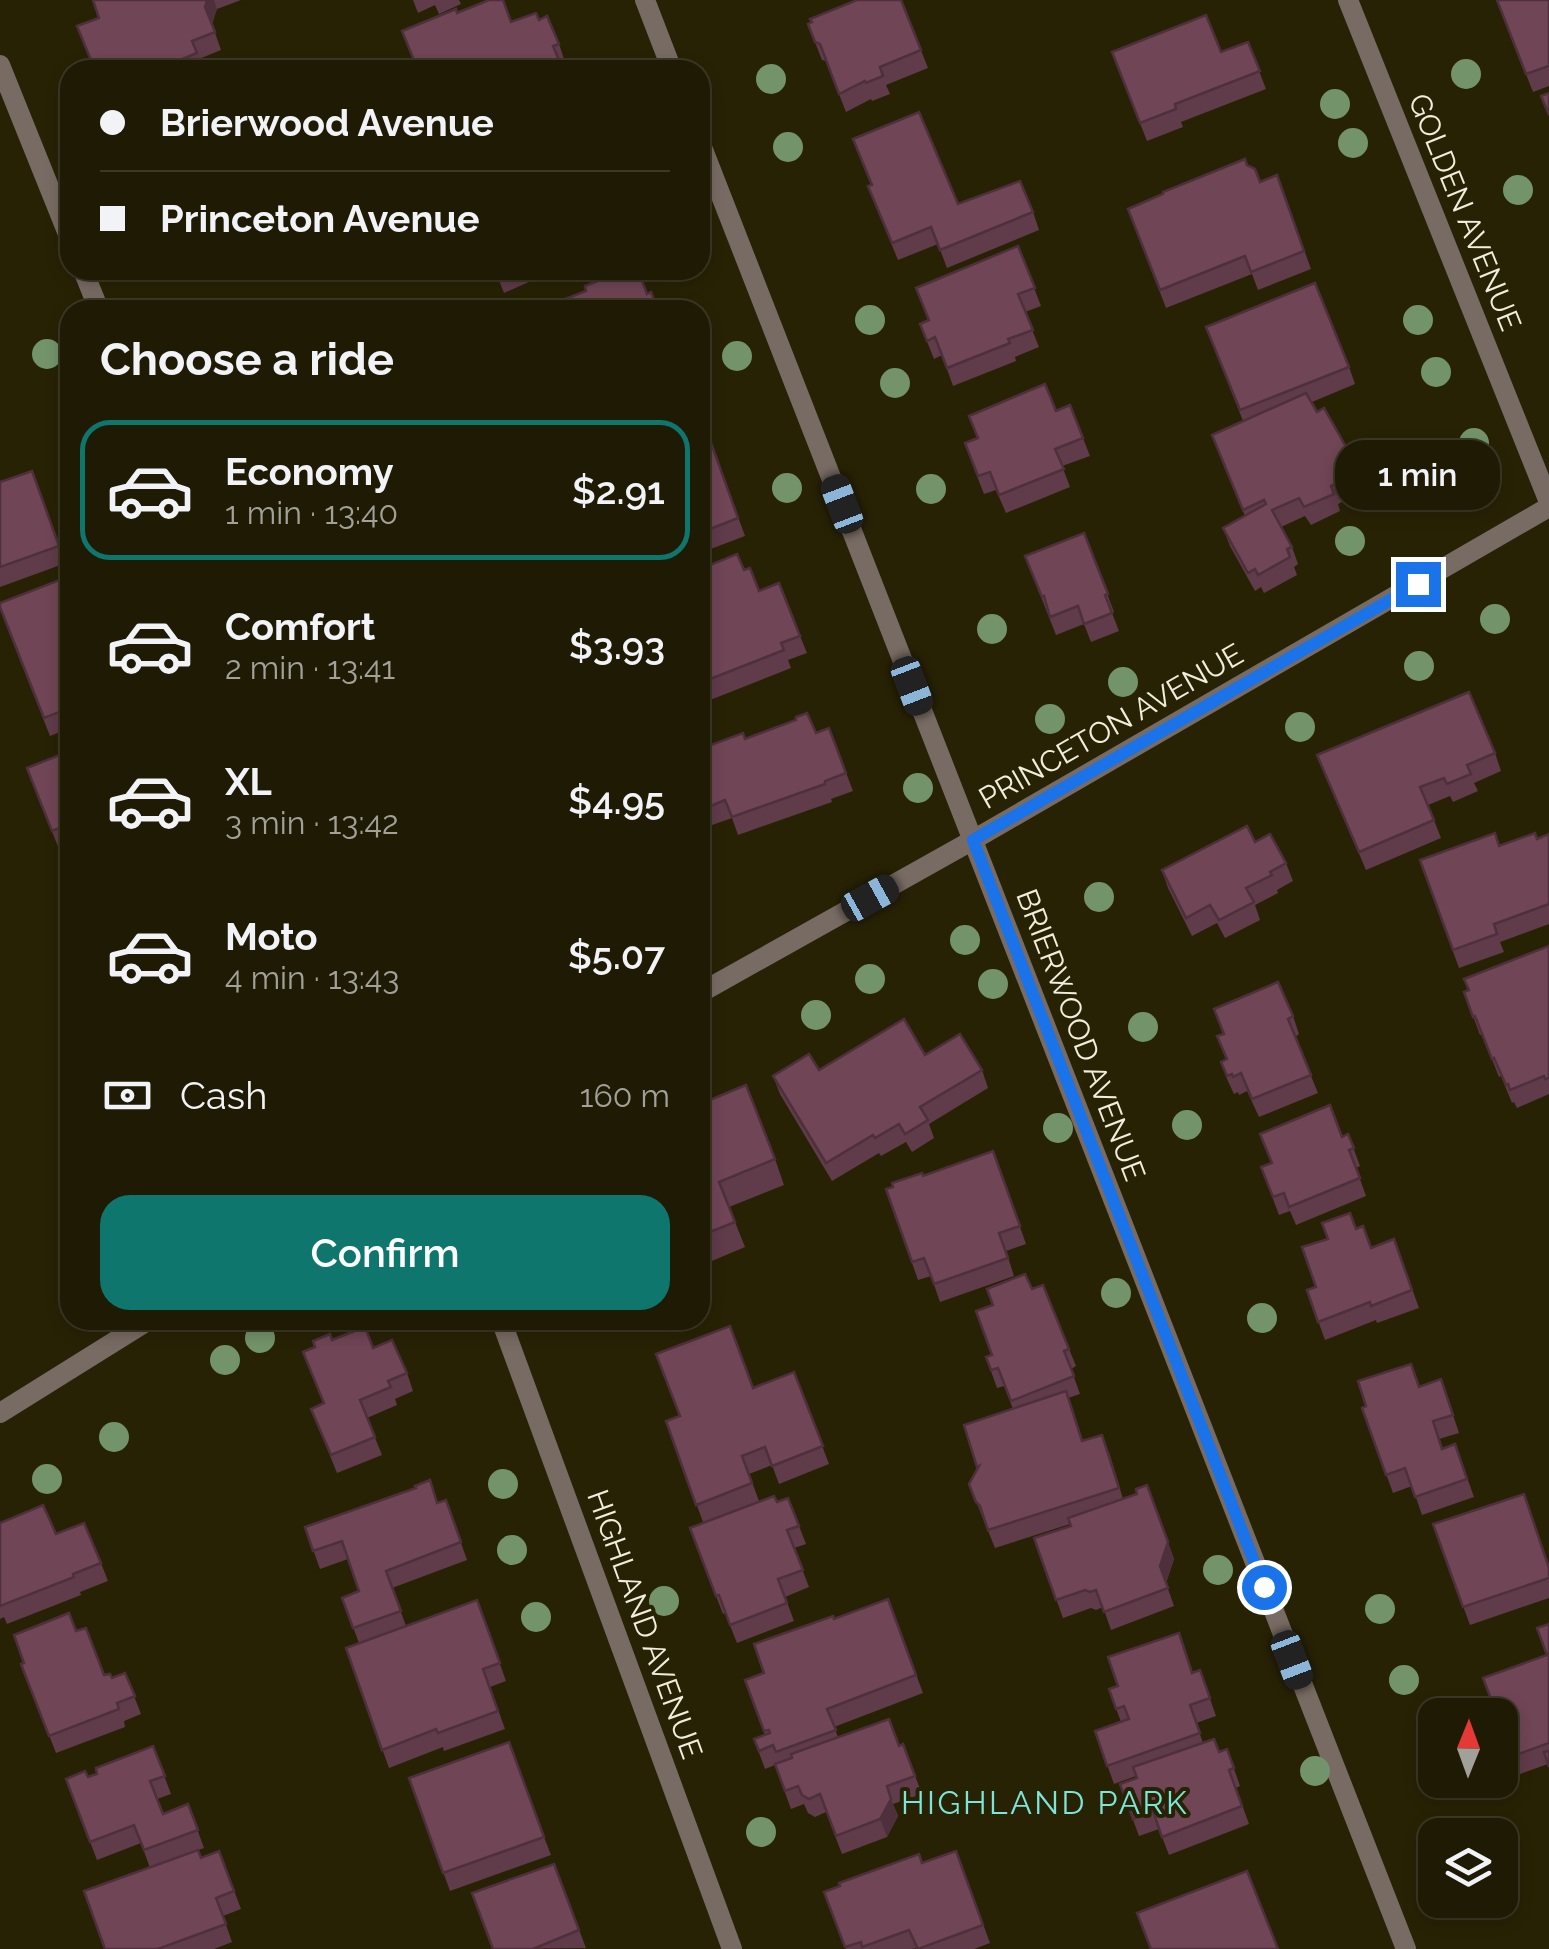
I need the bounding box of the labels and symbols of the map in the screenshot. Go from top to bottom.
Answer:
street label: GOLDEN AVENUE [1402,88,1528,336]
callout: 1 min [1336,439,1500,509]
car [817,471,867,537]
route end [1396,562,1441,607]
street label: PRINCETON AVENUE [973,636,1249,816]
car [887,653,937,719]
car [836,870,904,926]
street label: BRIERWOOD AVENUE [1009,884,1153,1186]
street label: HIGHLAND AVENUE [580,1485,710,1763]
route start [1242,1565,1287,1610]
car [1267,1627,1317,1693]
north arrow [1418,1698,1518,1798]
district label: HIGHLAND PARK [901,1784,1189,1821]

